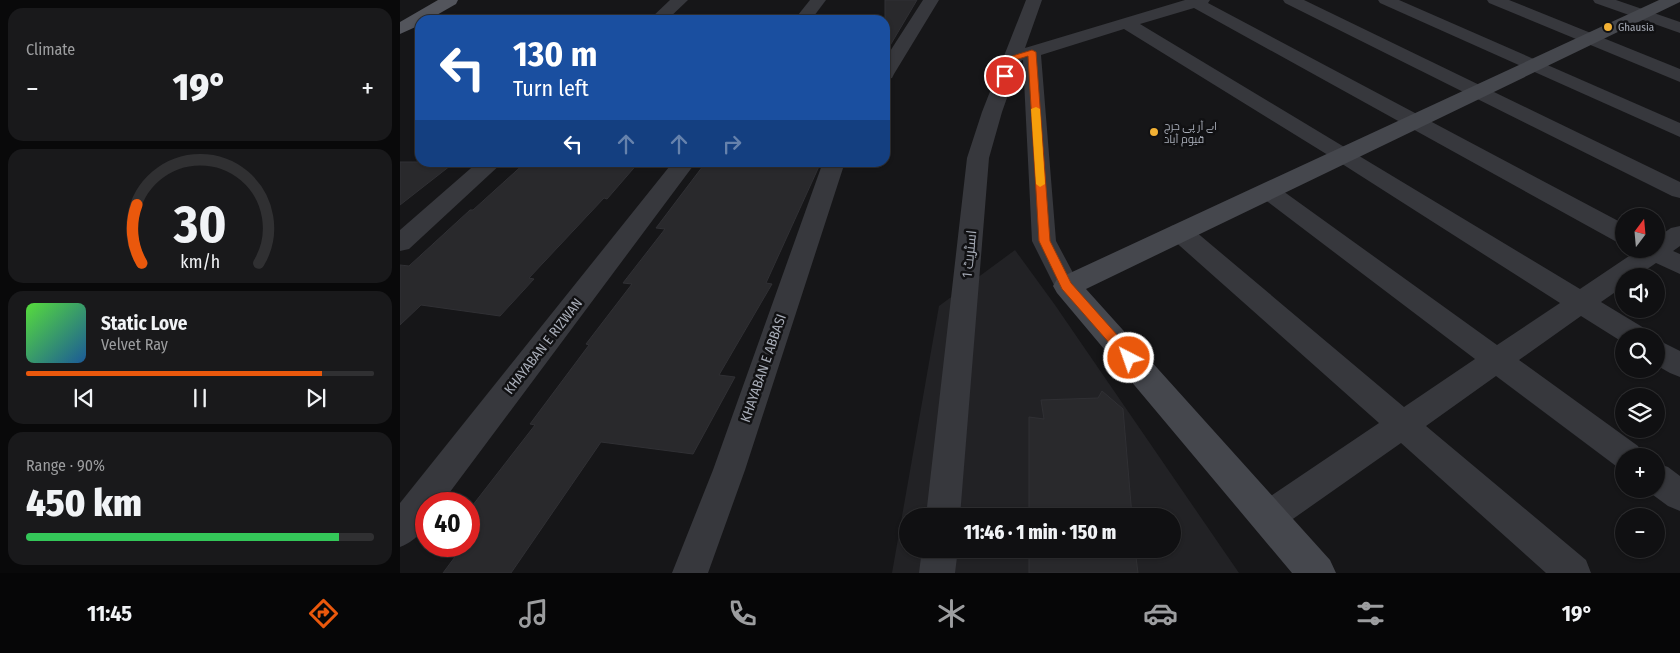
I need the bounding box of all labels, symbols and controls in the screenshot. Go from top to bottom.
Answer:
marker: Ghausia [1602,21,1614,33]
place label: Ghausia [1618,21,1654,34]
text: 130 m [513,33,597,75]
icon: left [430,35,495,100]
text: Climate [26,40,75,59]
pin [984,55,1026,97]
icon: arrive [991,62,1019,90]
text: 19° [173,64,227,110]
text: − [26,72,39,105]
text: + [361,72,374,105]
text: Turn left [513,75,589,102]
place label: اے آر پی چرچ قیوم آباد [1164,120,1217,147]
marker: اے آر پی چرچ قیوم آباد [1148,126,1160,138]
icon: left [559,130,587,158]
icon: ahead [612,130,640,158]
icon: ahead [665,130,693,158]
icon: right [718,130,746,158]
text: 30 [173,193,227,256]
north arrow [1615,208,1665,258]
map controls [1615,208,1665,558]
street label: اسٹریٹ 1 [959,229,980,279]
text: km/h [180,251,220,273]
button: sound [1615,268,1665,318]
street label: KHAYABAN E RIZWAN [501,295,586,398]
text: Static Love [101,312,188,335]
street label: KHAYABAN E ABBASI [737,312,790,425]
button: search [1615,328,1665,378]
position arrow [1102,331,1154,383]
text: Velvet Ray [101,335,168,354]
icon: previous [70,384,98,412]
icon: pause [186,384,214,412]
icon: next [302,384,330,412]
button: layers [1615,388,1665,438]
button: + [1615,448,1665,498]
text: Range · 90% [26,456,105,475]
text: 450 km [26,480,142,526]
speed limit sign: 40 [415,492,480,557]
button: − [1615,508,1665,558]
text: 11:46 · 1 min · 150 m [964,521,1116,544]
icon: directions [306,596,341,631]
icon: music [516,596,551,631]
icon: phone [725,596,760,631]
icon: climate [934,596,969,631]
icon: car [1143,596,1178,631]
icon: filters [1353,596,1388,631]
text: 11:45 [87,600,132,627]
text: 19° [1562,600,1593,627]

